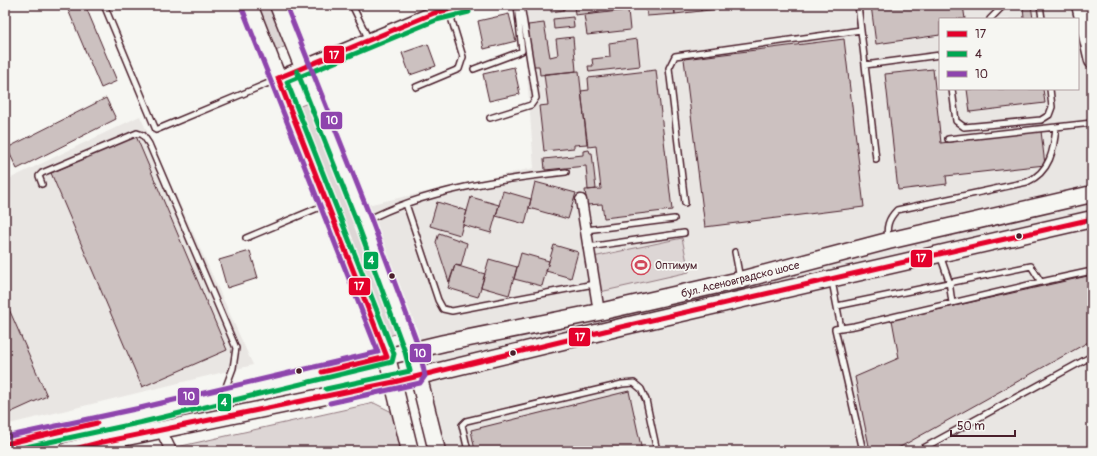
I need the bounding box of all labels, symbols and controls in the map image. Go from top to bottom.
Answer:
legend [939,18,1079,90]
text: 17 [975,27,987,42]
line badge: 17 [323,45,345,64]
text: 4 [975,47,982,62]
text: 17 [329,49,339,62]
text: 10 [975,67,988,82]
line badge: 10 [320,111,343,130]
text: 10 [326,114,338,127]
unlabelled marker [1014,231,1024,241]
line badge: 17 [910,249,933,268]
line badge: 4 [363,251,379,270]
text: 17 [916,252,926,265]
text: 4 [367,254,375,267]
sports icon: Оптимум [630,254,652,276]
street label: бул. Асеновградско шосе [680,258,801,300]
place label: Оптимум [655,259,697,272]
unlabelled marker [387,271,397,281]
line badge: 17 [348,277,371,296]
text: 17 [354,280,364,293]
line badge: 17 [568,327,591,347]
text: 17 [575,331,585,344]
line badge: 10 [409,343,432,363]
text: 10 [414,347,426,360]
unlabelled marker [508,348,518,358]
unlabelled marker [294,366,304,376]
line badge: 10 [177,387,200,406]
text: 10 [183,390,195,403]
line badge: 4 [217,393,232,412]
text: 4 [220,396,228,409]
scale bar [951,412,1015,438]
text: 50 m [957,419,985,434]

